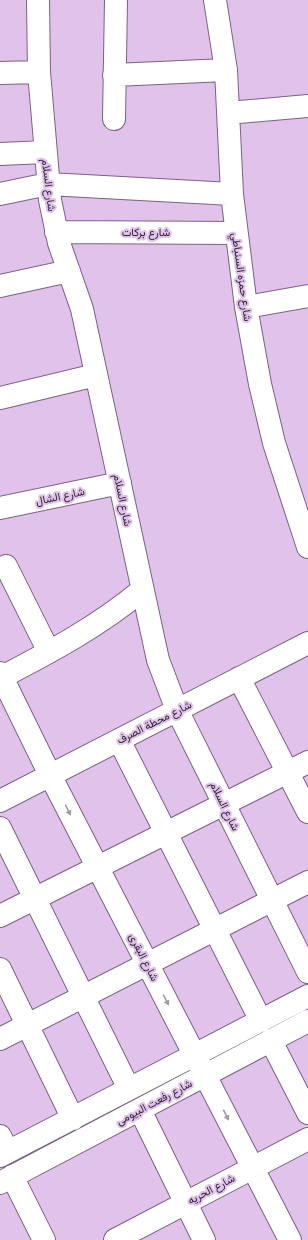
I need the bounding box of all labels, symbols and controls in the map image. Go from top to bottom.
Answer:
street label: شارع السلام [38,158,58,213]
street label: شارع بركات [122,226,171,240]
street label: شارع حمزه السنباطي [226,232,254,323]
street label: شارع السلام [110,473,134,528]
street label: شارع الشال [34,485,86,509]
street label: شارع محطة الصرف [115,698,194,748]
street label: شارع السلام [206,780,242,834]
one-way arrow [65,804,71,815]
street label: شارع البقرى [125,931,161,984]
one-way arrow [163,994,170,1006]
street label: شارع رفعت البيومى [114,1077,195,1129]
one-way arrow [223,1109,229,1121]
street label: شارع الحريه [186,1172,238,1208]

